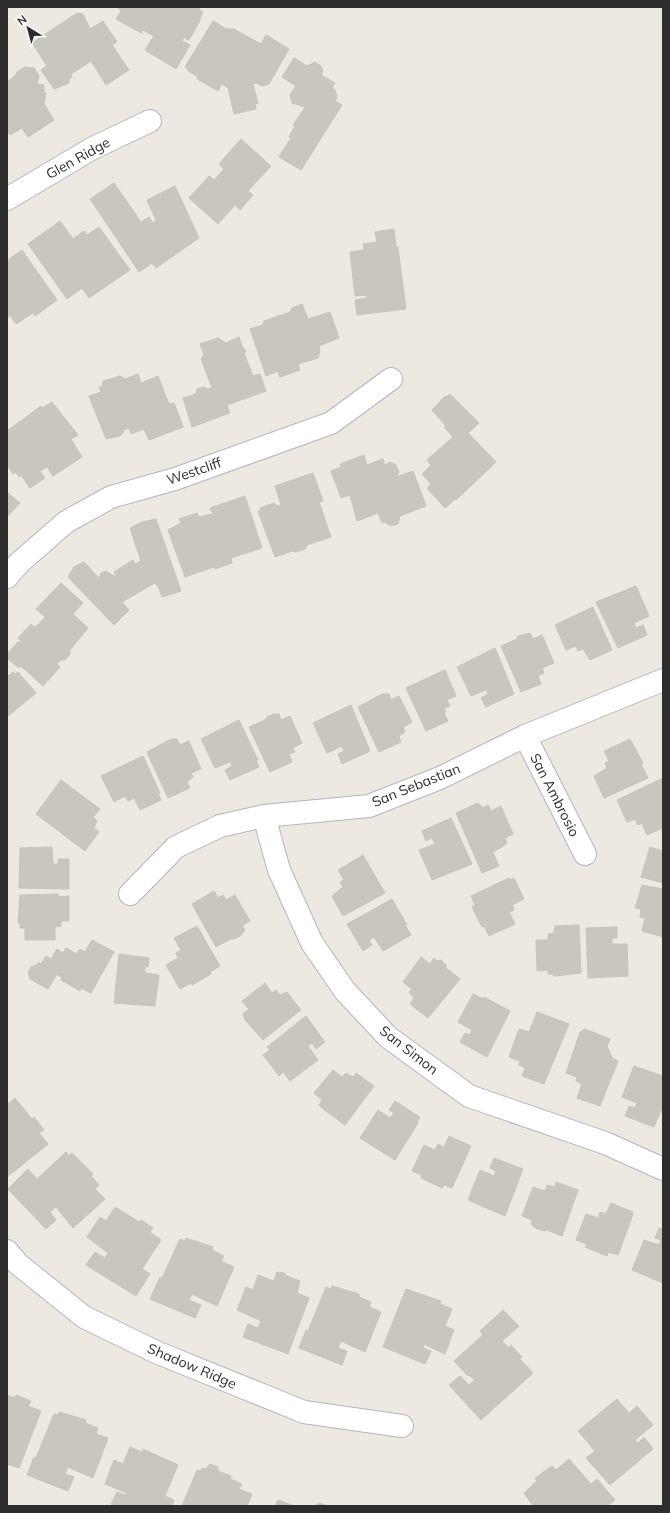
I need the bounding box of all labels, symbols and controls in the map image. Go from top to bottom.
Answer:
north arrow [8,8,48,48]
text: N [14,12,30,28]
street label: Glen Ridge [43,133,113,183]
street label: Westcliff [164,453,224,489]
street label: San Ambrosio [526,750,584,840]
street label: San Sebastian [369,759,463,811]
street label: San Simon [376,1022,442,1078]
street label: Shadow Ridge [145,1339,239,1393]

